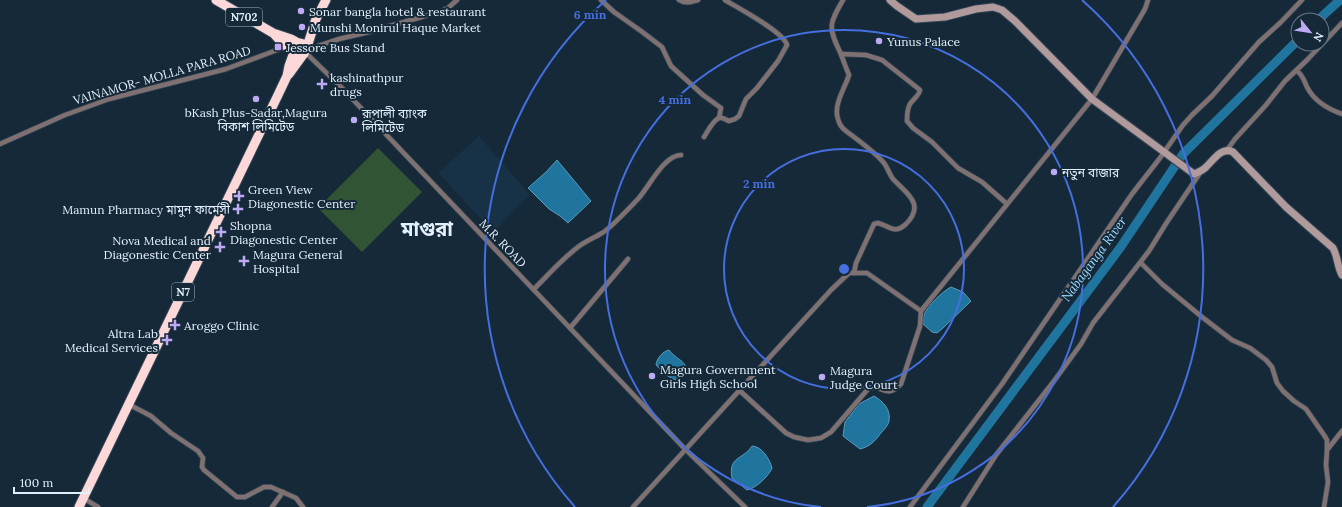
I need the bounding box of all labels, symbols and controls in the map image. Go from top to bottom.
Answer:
place label: Sonar bangla hotel & restaurant [309,4,487,19]
marker: Sonar bangla hotel & restaurant [296,6,306,16]
text: 6 min [574,7,607,22]
road number: N702 [226,8,262,26]
north arrow [1290,12,1330,52]
place label: Munshi Monirul Haque Market [310,20,481,35]
marker: Munshi Monirul Haque Market [297,22,307,32]
text: N [1310,30,1327,45]
place label: Yunus Palace [886,34,961,49]
marker: Yunus Palace [874,36,884,46]
place label: Jessore Bus Stand [285,40,385,55]
street label: VAINAMOR- MOLLA PARA ROAD [70,42,253,108]
marker: Jessore Bus Stand [273,42,283,52]
place label: kashinathpur drugs [330,70,404,99]
marker: kashinathpur drugs [317,79,327,89]
text: 4 min [659,92,692,107]
marker: bKash Plus-Sadar,Magura বিকাশ লিমিটেড [251,94,261,104]
place label: bKash Plus-Sadar,Magura বিকাশ লিমিটেড [185,105,327,134]
place label: রূপালী ব্যাংক লিমিটেড [361,106,427,135]
marker: রূপালী ব্যাংক লিমিটেড [349,115,359,125]
place label: নতুন বাজার [1061,165,1120,181]
marker: নতুন বাজার [1049,167,1059,177]
text: 2 min [743,176,775,191]
place label: Green View Diagonestic Center [248,182,356,211]
marker: Green View Diagonestic Center [233,190,245,202]
place label: Mamun Pharmacy মামুন ফার্মেসী [62,202,231,218]
marker: Mamun Pharmacy মামুন ফার্মেসী [233,204,243,214]
water label: Nabaganga River [1057,213,1131,305]
district label: মাগুরা [400,216,453,241]
street label: M.R. ROAD [476,216,530,270]
place label: Shopna Diagonestic Center [230,218,338,247]
marker: Shopna Diagonestic Center [215,226,227,238]
place label: Nova Medical and Diagonestic Center [104,233,212,262]
marker: Nova Medical and Diagonestic Center [214,241,226,253]
place label: Magura General Hospital [253,247,342,276]
marker: Magura General Hospital [238,255,250,267]
centre of rings [837,262,851,276]
road number: N7 [172,283,194,301]
place label: Aroggo Clinic [183,318,259,333]
marker: Aroggo Clinic [169,319,181,331]
place label: Altra Lab Medical Services [65,326,158,355]
marker: Altra Lab Medical Services [161,334,173,346]
place label: Magura Government Girls High School [660,362,776,391]
place label: Magura Judge Court [829,363,898,392]
marker: Magura Government Girls High School [647,371,657,381]
marker: Magura Judge Court [817,372,827,382]
scale bar [14,469,89,495]
text: 100 m [20,475,53,490]

